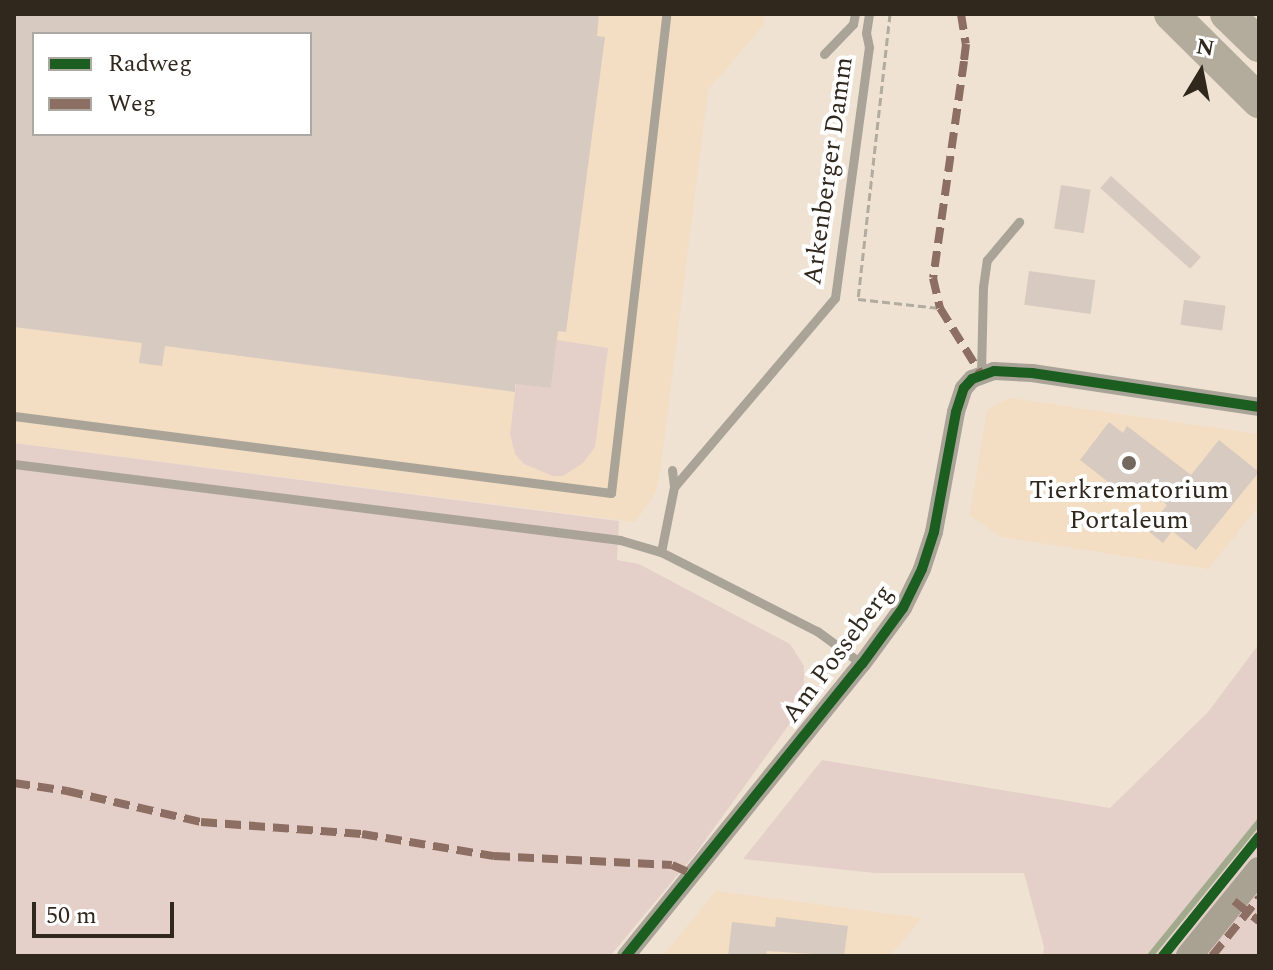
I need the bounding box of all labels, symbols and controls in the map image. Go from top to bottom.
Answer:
text: N [1194,30,1217,66]
legend [32,32,312,136]
north arrow [1161,32,1241,112]
text: Radweg [108,46,192,82]
street label: Arkenberger Damm [798,55,860,287]
text: Weg [108,86,156,122]
marker: Tierkrematorium Portaleum [1120,454,1138,472]
place label: Tierkrematorium Portaleum [1029,475,1229,536]
street label: Am Posseberg [776,579,900,729]
scale bar [36,886,178,936]
text: 50 m [46,898,97,934]

